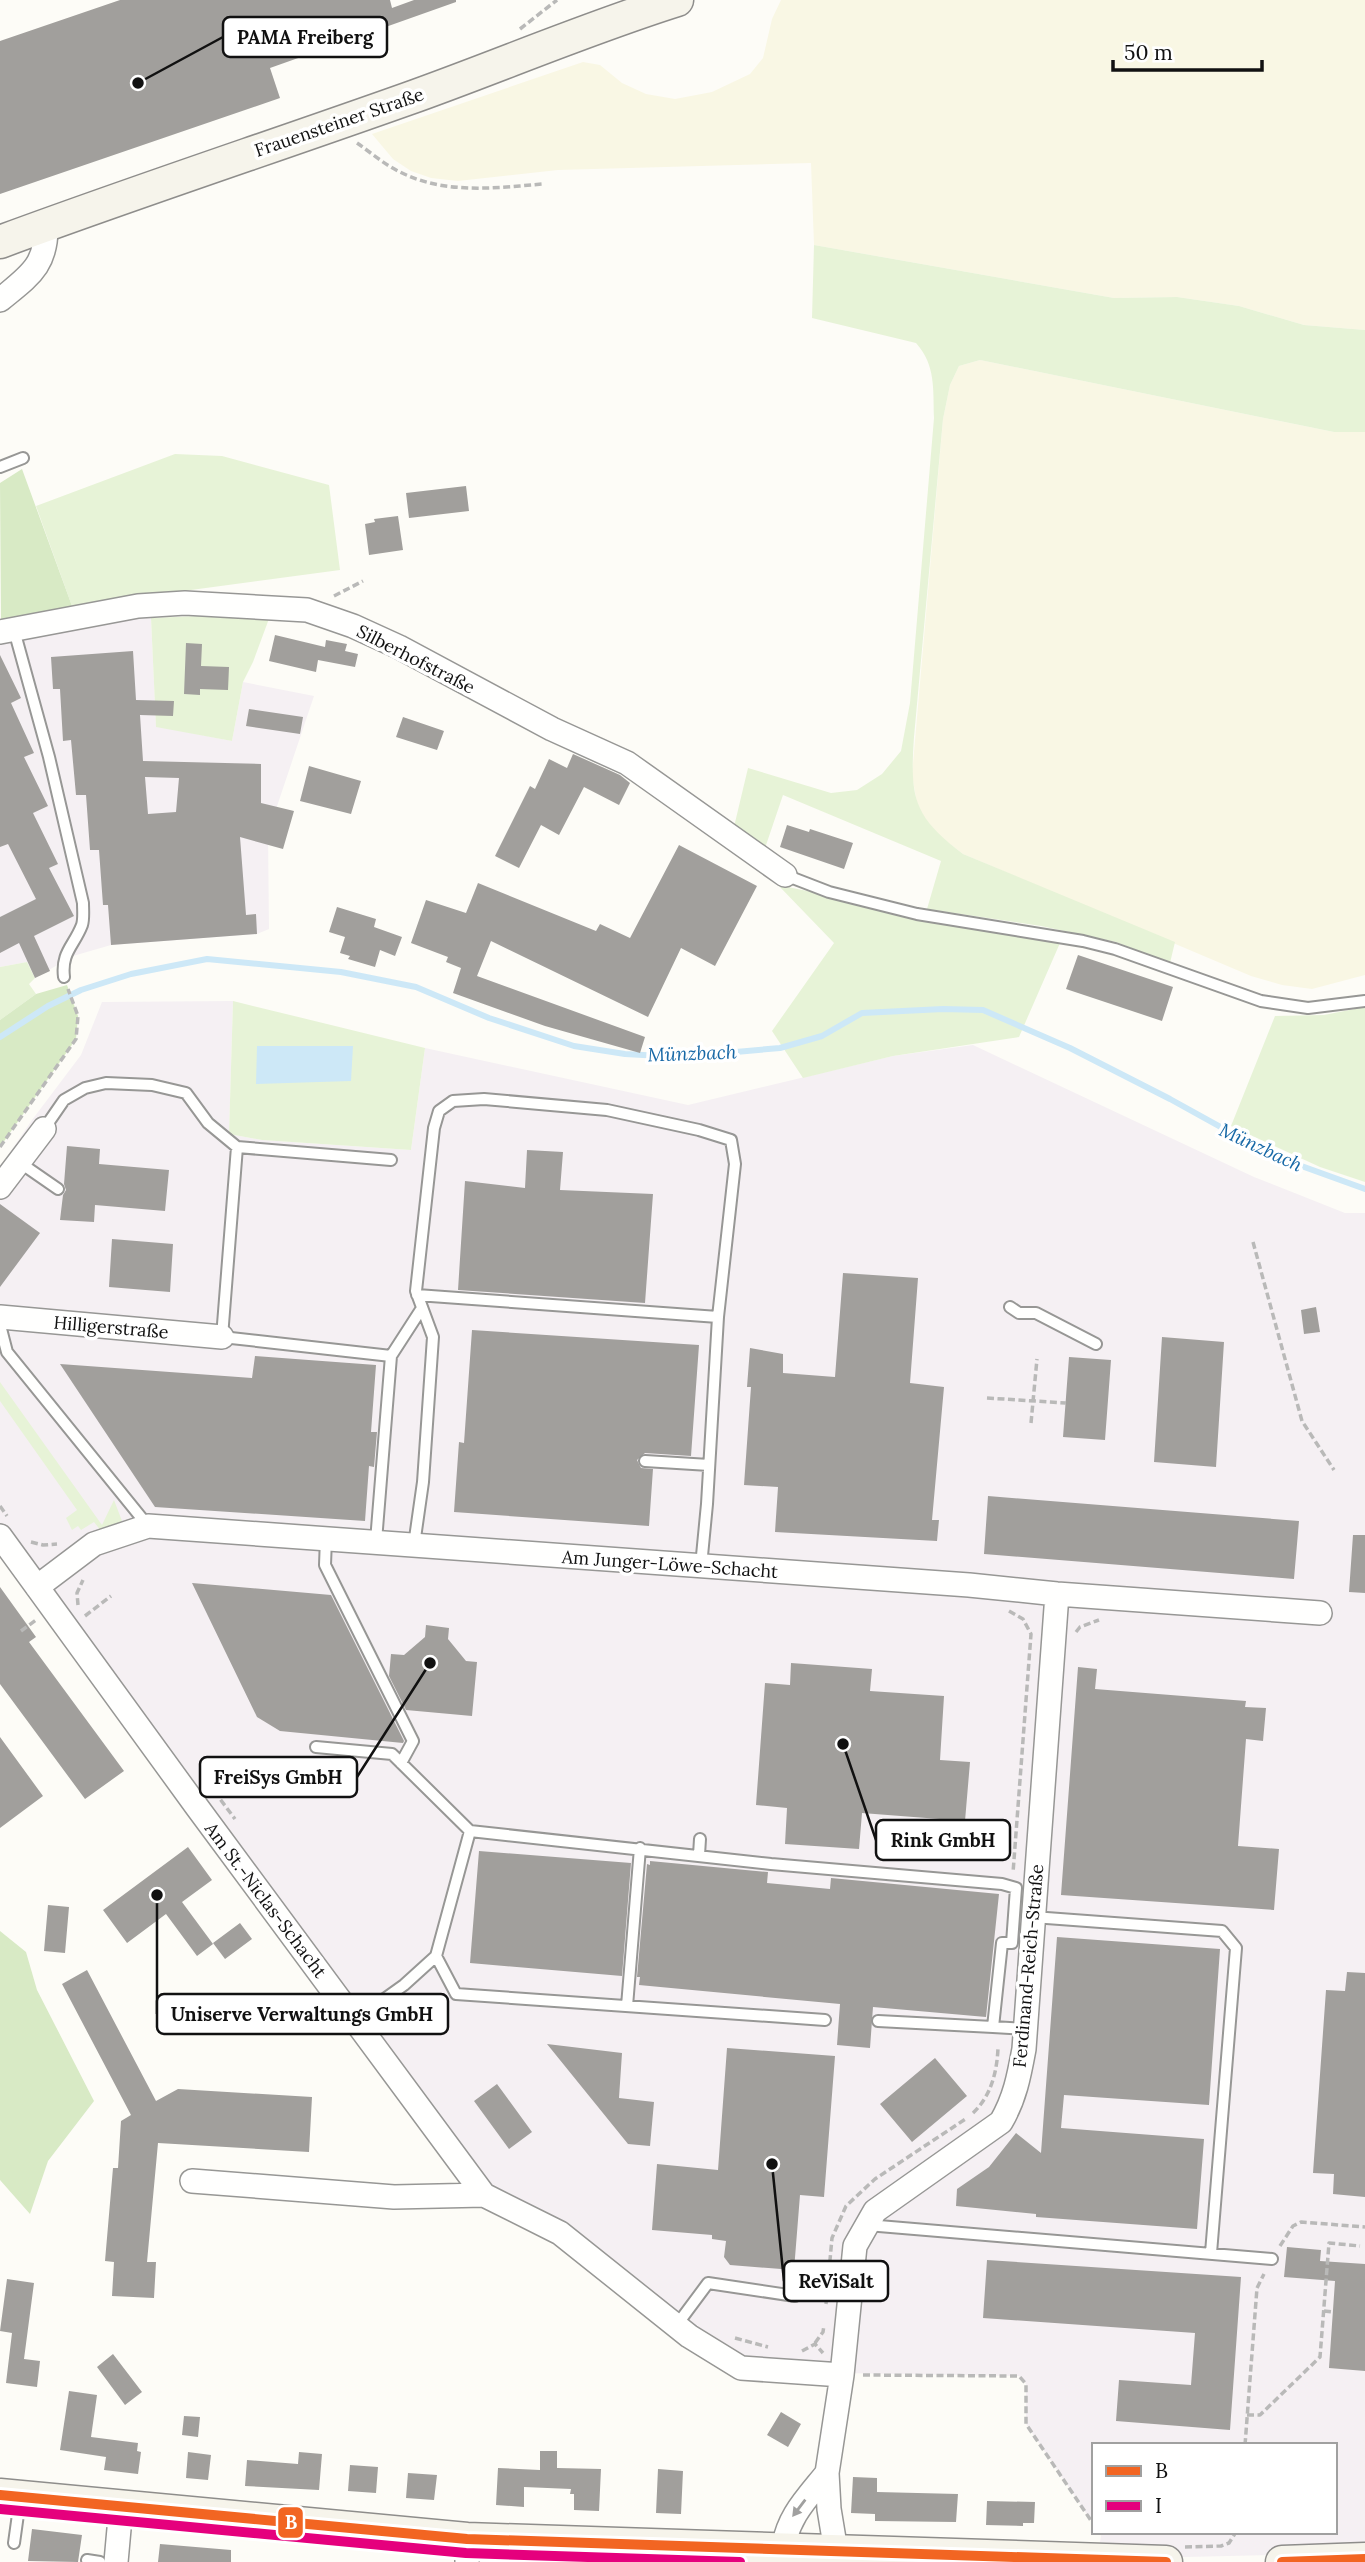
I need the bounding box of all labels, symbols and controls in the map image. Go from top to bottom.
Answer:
callout: PAMA Freiberg [223,17,387,57]
text: PAMA Freiberg [237,25,375,49]
scale bar [1113,28,1262,72]
text: 50 m [1124,39,1173,66]
street label: Frauensteiner Straße [251,82,427,162]
street label: Silberhofstraße [353,619,479,699]
water label: Münzbach [647,1039,737,1067]
water label: Münzbach [1216,1117,1307,1177]
street label: Hilligerstraße [52,1311,170,1344]
street label: Am Junger-Löwe-Schacht [560,1545,779,1583]
callout: FreiSys GmbH [200,1757,357,1797]
text: FreiSys GmbH [213,1765,343,1789]
street label: Am St.-Niclas-Schacht [199,1817,332,1982]
callout: Rink GmbH [876,1820,1010,1860]
text: Rink GmbH [890,1828,996,1852]
street label: Ferdinand-Reich-Straße [1008,1863,1048,2069]
callout: Uniserve Verwaltungs GmbH [157,1994,448,2034]
text: Uniserve Verwaltungs GmbH [171,2002,433,2026]
callout: ReViSalt [784,2261,888,2301]
text: ReViSalt [798,2269,875,2293]
legend [1092,2443,1337,2534]
text: B [1155,2457,1168,2484]
text: I [1155,2492,1162,2519]
one-way arrow [792,2499,807,2517]
line badge: B [277,2506,304,2539]
text: B [285,2510,298,2534]

